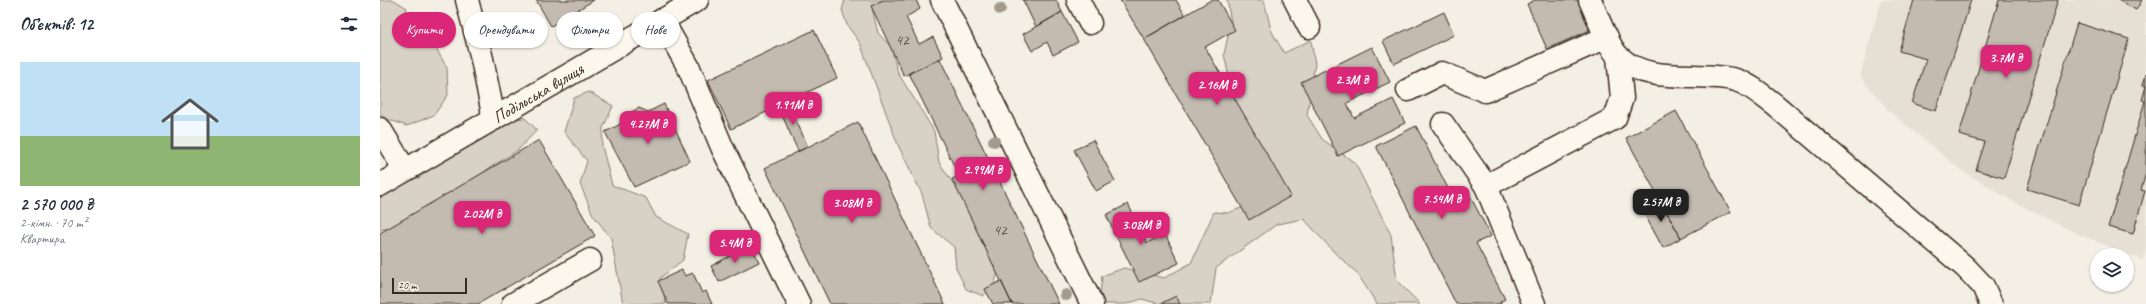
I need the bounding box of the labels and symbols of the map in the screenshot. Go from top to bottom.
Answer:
house number: 42 [895,31,910,50]
pin: 3.7M ₴ [1973,45,2039,79]
street label: Подільська вулиця [489,58,588,127]
pin: 2.3M ₴ [1319,67,1385,101]
pin: 2.16M ₴ [1180,72,1254,106]
pin: 1.91M ₴ [756,92,830,126]
pin: 4.27M ₴ [611,111,685,145]
pin: 2.99M ₴ [946,157,1020,191]
pin: 7.54M ₴ [1405,186,1479,220]
pin: 2.57M ₴ [1624,189,1698,223]
pin: 3.08M ₴ [815,190,889,224]
pin: 2.02M ₴ [445,201,519,235]
pin: 3.08M ₴ [1104,212,1178,246]
house number: 42 [993,221,1008,240]
pin: 5.4M ₴ [702,230,768,264]
scale bar [392,276,467,295]

